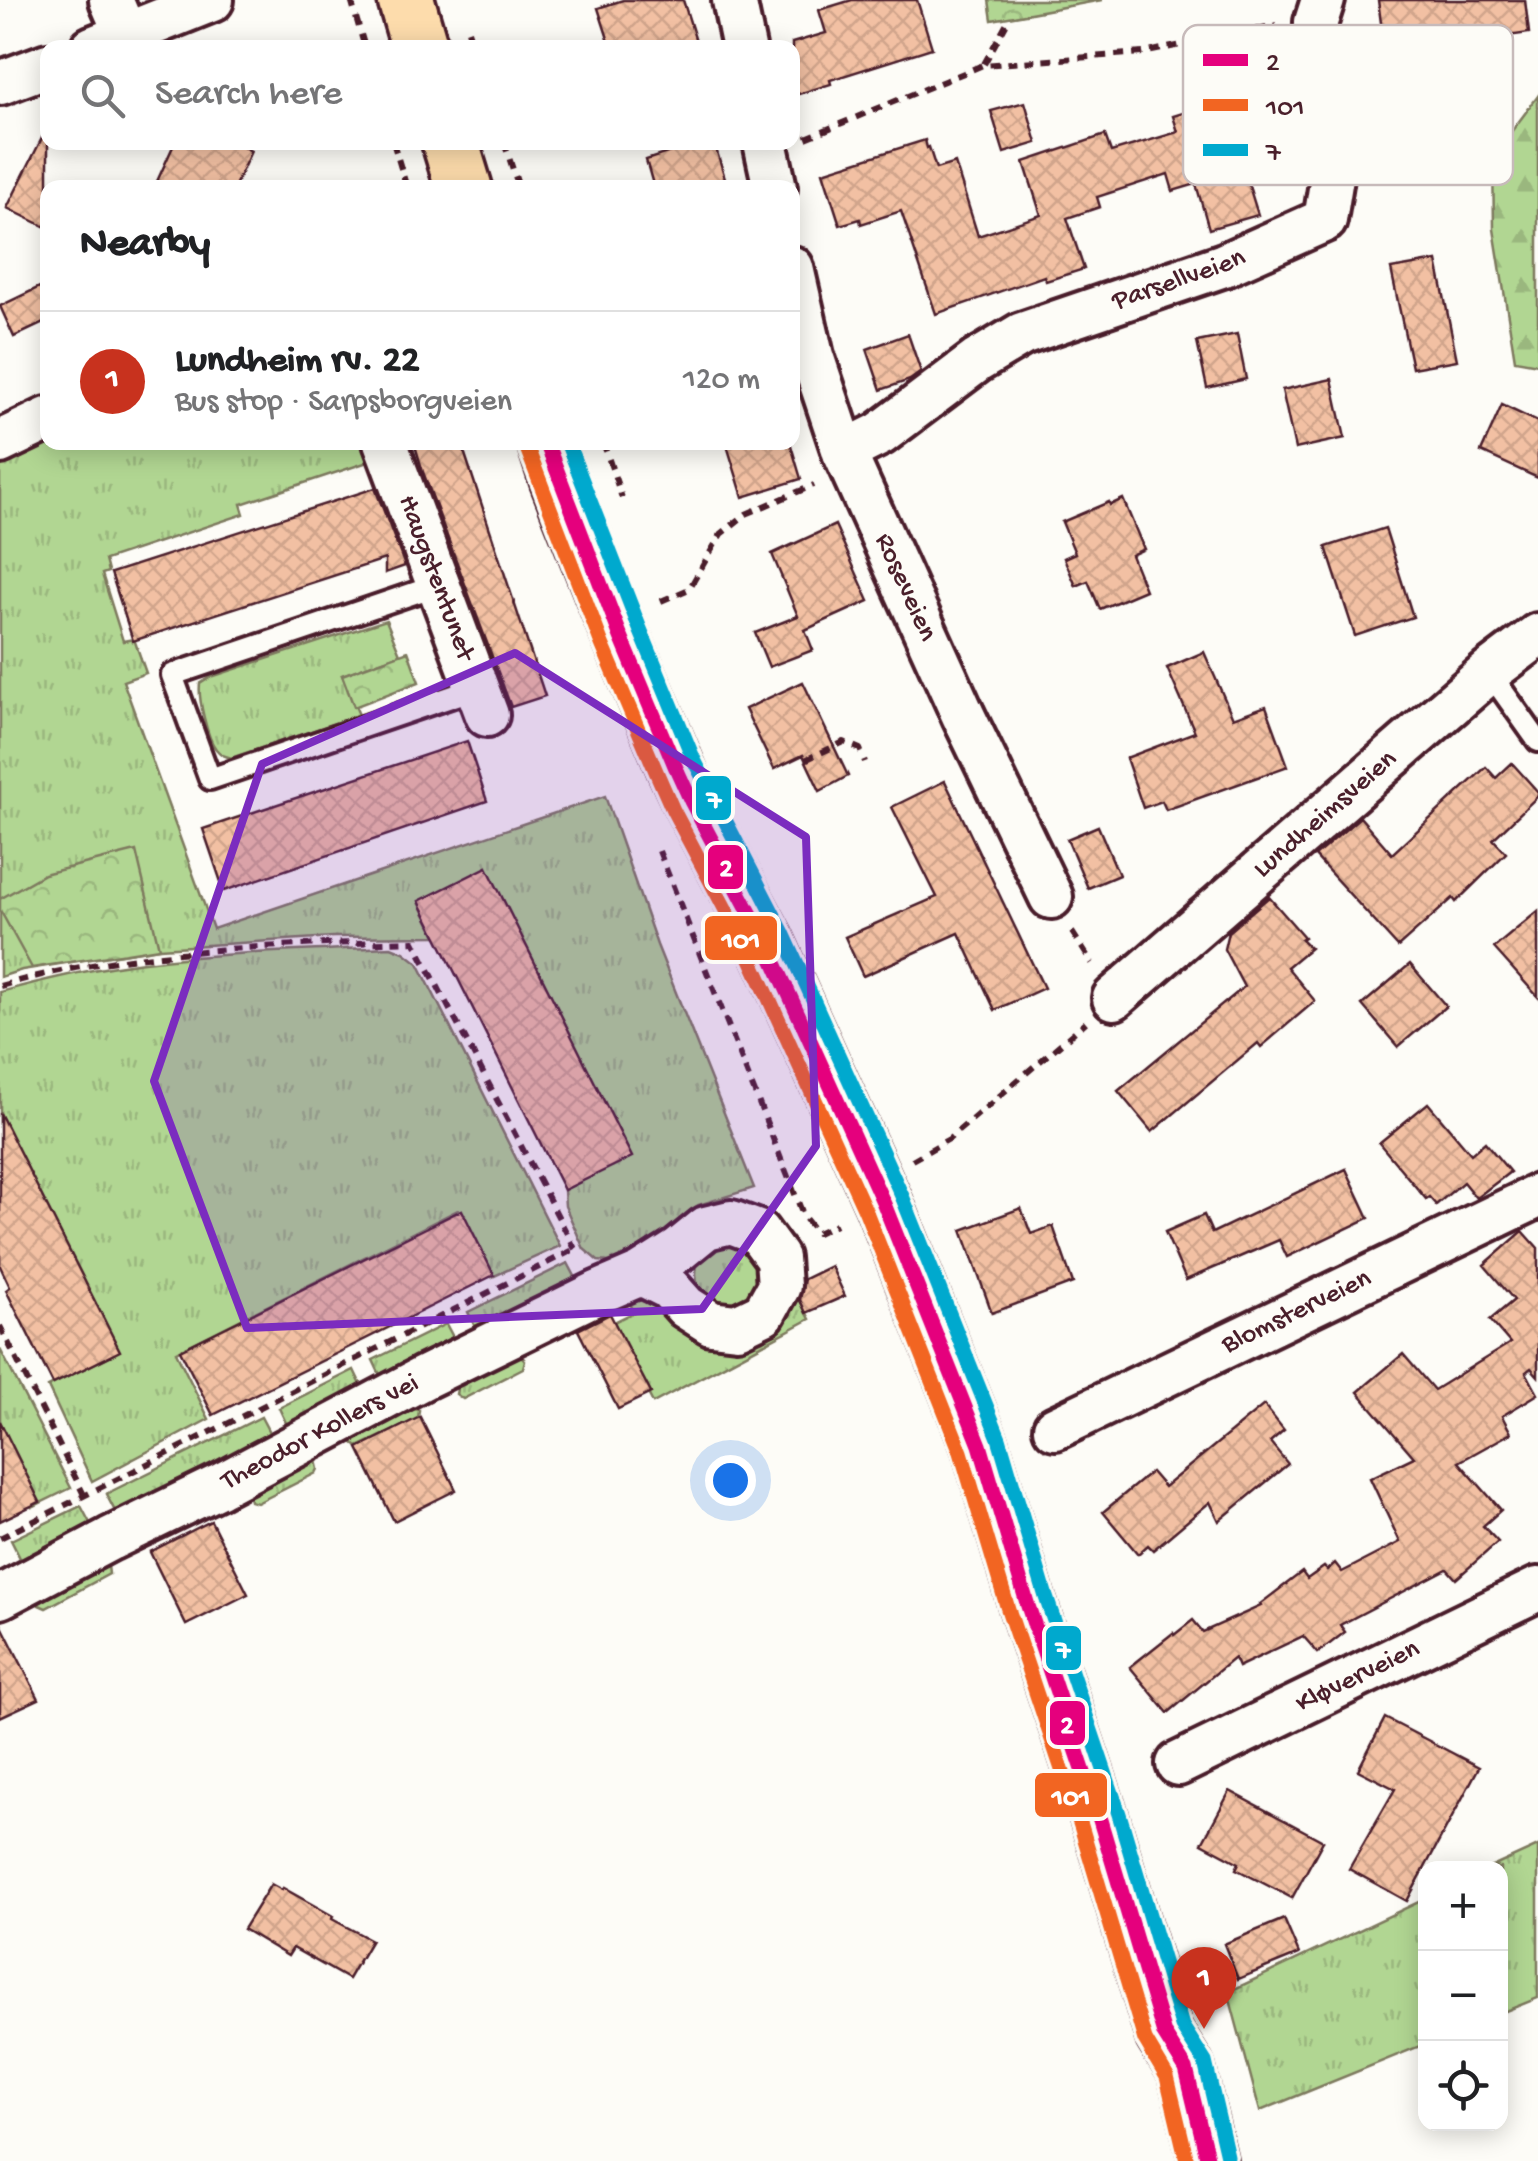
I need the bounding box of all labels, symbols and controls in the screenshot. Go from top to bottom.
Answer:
legend [1183,25,1513,185]
search box [40,40,800,150]
text: 2 [1266,48,1280,81]
icon: search [75,68,130,123]
text: Search here [155,73,342,117]
text: 101 [1265,93,1305,126]
text: 7 [1265,138,1282,171]
text: Nearby [80,221,210,270]
street label: Parsellveien [1107,241,1251,319]
text: Lundheim rv. 22 [175,340,420,384]
text: 1 [106,362,119,400]
text: 120 m [683,362,760,400]
text: Bus stop · Sarpsborgveien [175,384,512,422]
street label: Haugstentunet [390,491,483,667]
street label: Roseveien [867,528,944,647]
street label: Lundheimsveien [1247,742,1404,886]
line badge: 7 [694,774,733,822]
text: 7 [705,786,723,819]
line badge: 2 [706,843,745,891]
text: 2 [719,854,733,887]
line badge: 101 [703,914,779,962]
text: 101 [721,926,760,959]
street label: Blomsterveien [1216,1262,1377,1362]
street label: Theodor Kollers vei [214,1367,425,1499]
your location [705,1455,756,1506]
line badge: 7 [1044,1624,1083,1672]
street label: Kløverveien [1291,1632,1426,1721]
text: 7 [1054,1636,1072,1669]
line badge: 2 [1048,1699,1087,1747]
text: 2 [1060,1711,1074,1744]
line badge: 101 [1033,1771,1109,1819]
text: 101 [1051,1783,1090,1816]
map controls [1418,1861,1508,2131]
button: + [1418,1861,1508,1951]
pin: 1 [1172,1946,1236,2029]
button: − [1418,1951,1508,2041]
button: locate [1418,2041,1508,2131]

